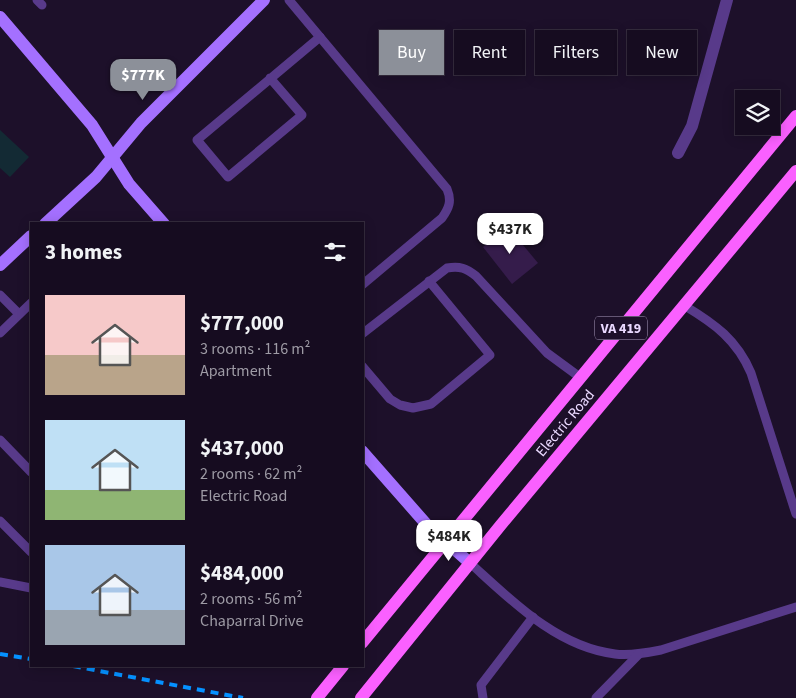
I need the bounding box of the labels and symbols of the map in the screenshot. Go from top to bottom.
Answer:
pin: $777K [108,58,178,101]
pin: $437K [475,212,545,255]
road number: VA 419 [595,316,647,339]
street label: Electric Road [531,385,600,461]
pin: $484K [414,520,484,562]

